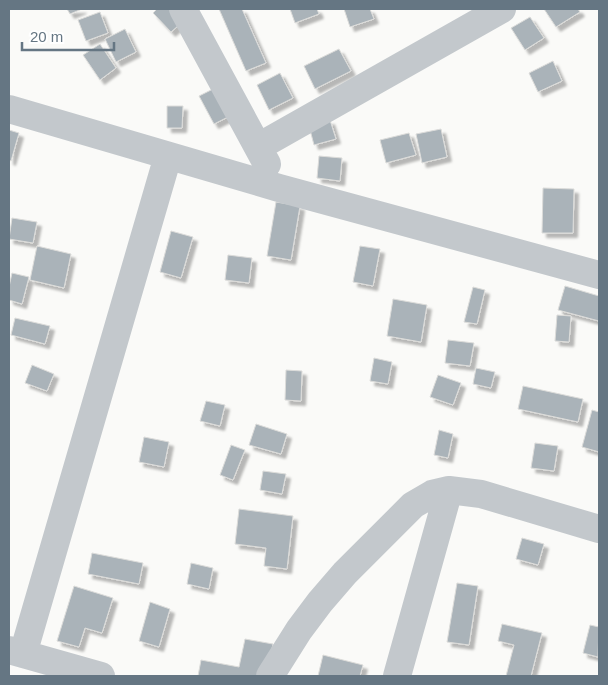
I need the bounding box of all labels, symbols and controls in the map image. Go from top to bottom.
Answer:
scale bar [22,20,115,52]
text: 20 m [30,28,63,45]

